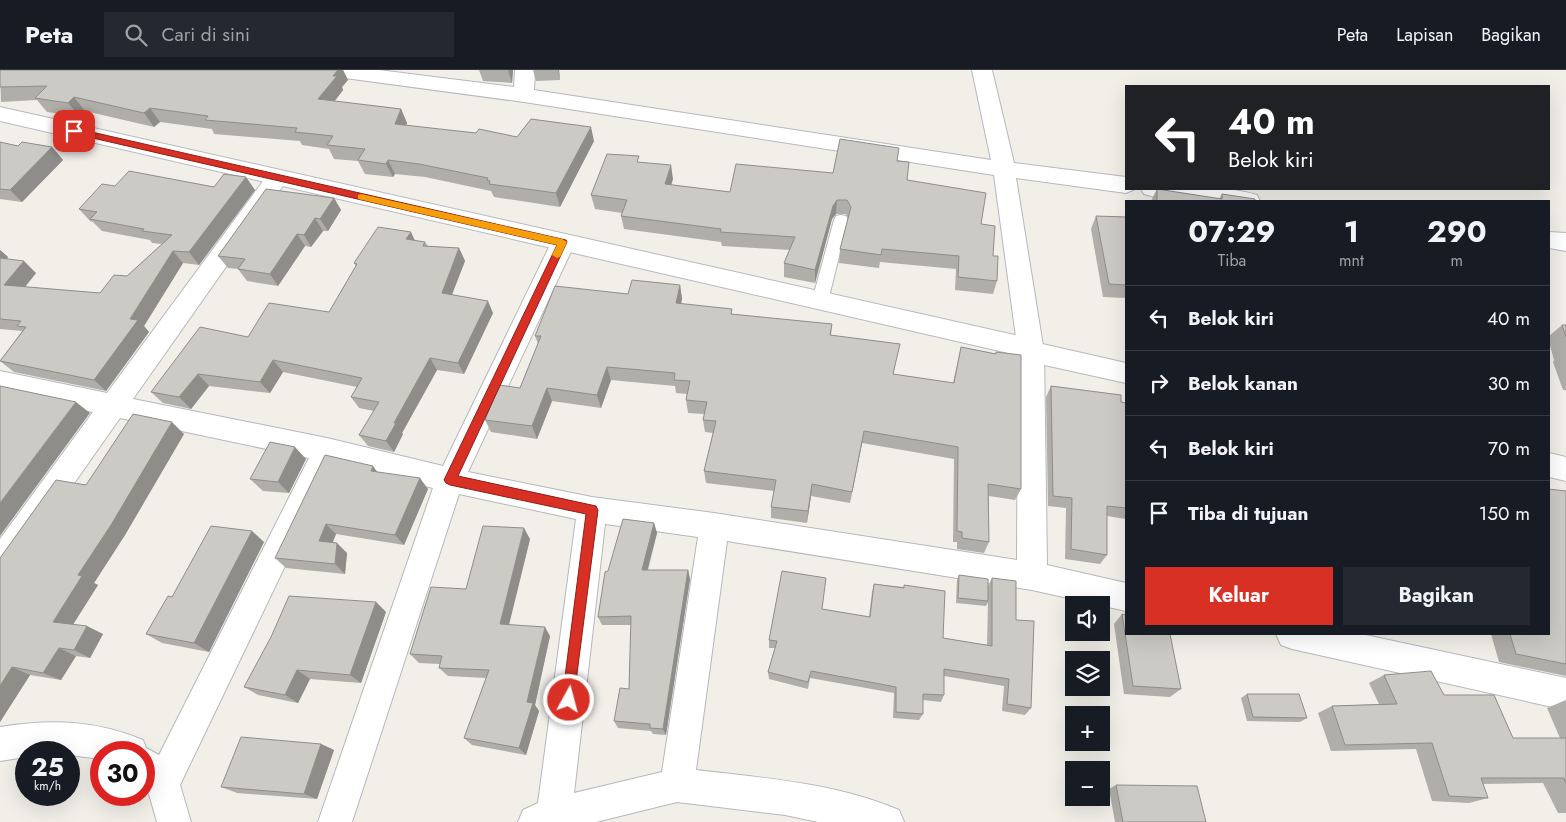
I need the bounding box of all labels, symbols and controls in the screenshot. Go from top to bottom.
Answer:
search box [104,12,454,57]
text: Peta [25,17,74,52]
icon: search [122,21,150,49]
text: Cari di sini [162,21,250,48]
text: Peta [1337,22,1368,48]
text: Lapisan [1396,22,1453,48]
text: Bagikan [1481,22,1541,48]
text: 40 m [1228,97,1315,147]
icon: left [1145,105,1210,170]
pin [53,110,95,152]
icon: arrive [60,117,88,145]
text: Belok kiri [1228,143,1314,175]
text: 07:29 [1188,210,1276,253]
text: 1 [1344,210,1359,253]
text: 290 [1427,210,1487,253]
text: Tiba [1218,249,1246,272]
text: mnt [1339,249,1364,272]
text: m [1451,249,1463,272]
icon: left [1145,304,1173,332]
text: Belok kiri [1188,305,1274,332]
text: 40 m [1487,305,1530,332]
icon: right [1145,369,1173,397]
text: Belok kanan [1188,370,1298,397]
text: 30 m [1488,370,1530,397]
icon: left [1145,434,1173,462]
text: Belok kiri [1188,435,1274,462]
text: 70 m [1488,435,1530,462]
icon: arrive [1145,499,1173,527]
text: Tiba di tujuan [1188,500,1308,527]
text: 150 m [1479,500,1530,527]
button: Keluar [1145,567,1333,625]
button: Bagikan [1343,567,1530,625]
map controls [1065,596,1110,806]
button: sound [1065,596,1110,641]
button: layers [1065,651,1110,696]
position arrow [542,673,594,725]
button: + [1065,706,1110,751]
speed limit sign: 30 [90,741,155,806]
text: 25 [31,749,64,785]
button: − [1065,761,1110,806]
text: km/h [34,777,61,795]

